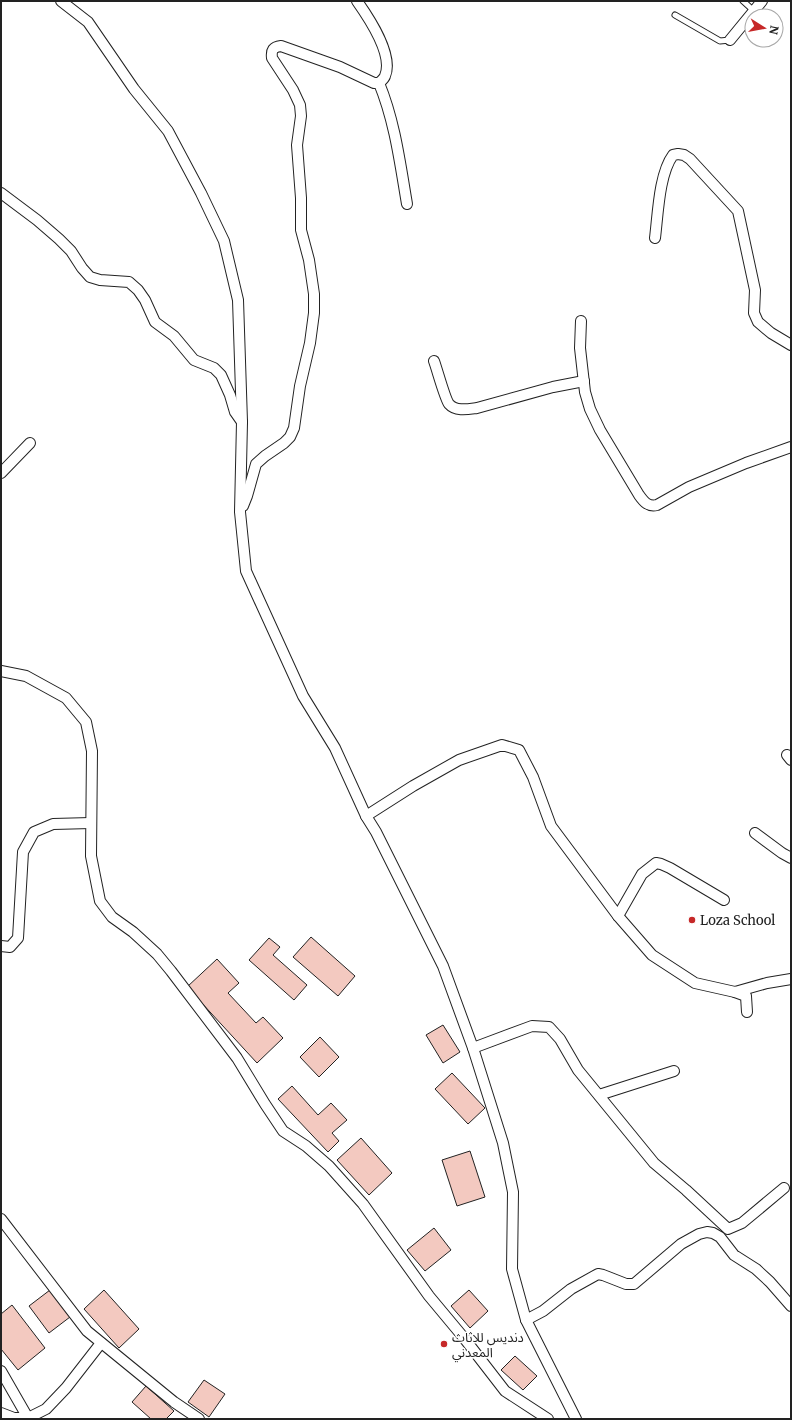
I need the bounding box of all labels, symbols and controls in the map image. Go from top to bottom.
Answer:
north arrow [744,8,784,48]
text: N [766,24,782,36]
place label: Loza School [700,912,775,929]
marker: Loza School [687,915,697,925]
place label: دنديس للاثاث المعدني [452,1329,524,1363]
marker: دنديس للاثاث المعدني [439,1339,449,1349]

